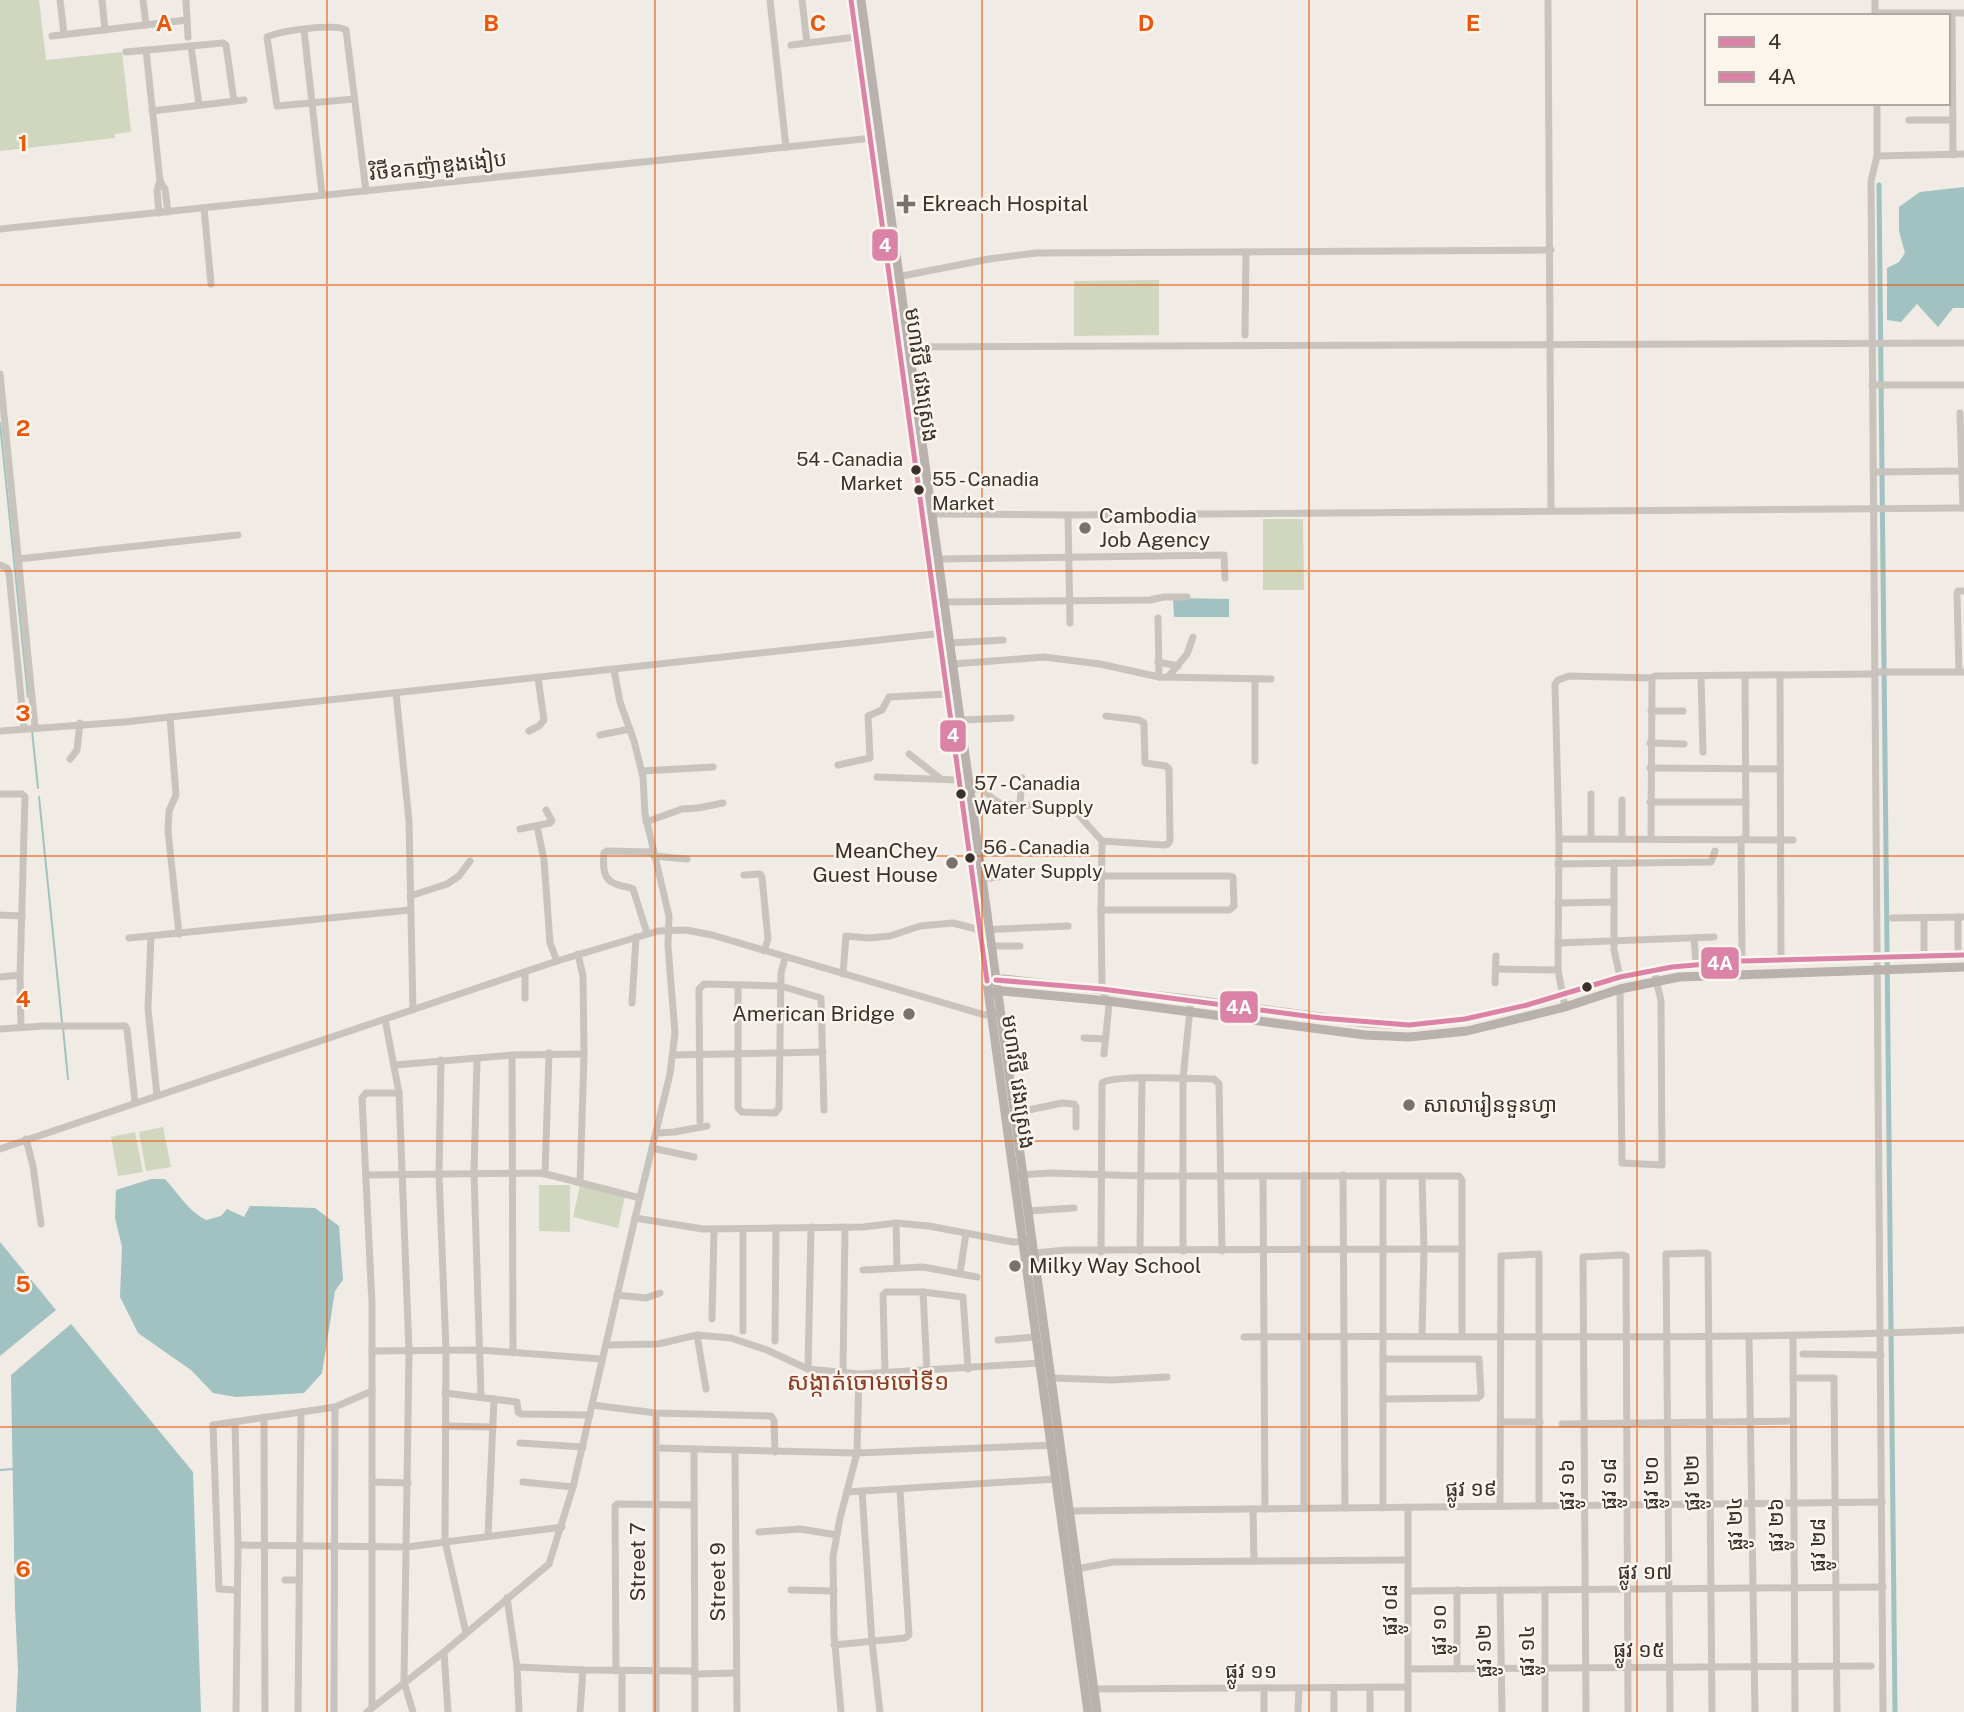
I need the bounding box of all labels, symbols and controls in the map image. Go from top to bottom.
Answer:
text: A [156,9,173,36]
text: B [483,9,499,36]
text: C [810,9,826,36]
text: D [1138,9,1154,36]
text: E [1466,9,1480,36]
legend [1705,14,1950,105]
text: 4 [1768,29,1781,54]
text: 4A [1768,64,1796,89]
text: 1 [18,129,28,156]
street label: វិថីឧកញ៉ាឌួងងៀប [367,145,508,186]
place label: Ekreach Hospital [922,191,1089,216]
marker: Ekreach Hospital [896,194,916,214]
line badge: 4 [871,228,899,262]
text: 4 [879,234,891,256]
street label: មហាវិថី វេងស្រេង [899,306,943,444]
text: 2 [16,414,30,441]
place label: 54 - Canadia Market [796,448,903,494]
marker: 54 - Canadia Market [909,463,923,477]
place label: 55 - Canadia Market [932,468,1039,514]
marker: 55 - Canadia Market [912,483,926,497]
place label: Cambodia Job Agency [1099,503,1210,552]
marker: Cambodia Job Agency [1077,520,1093,536]
text: 3 [15,699,31,726]
line badge: 4 [939,719,967,753]
text: 4 [947,724,959,746]
place label: 57 - Canadia Water Supply [974,772,1093,818]
marker: 57 - Canadia Water Supply [954,787,968,801]
place label: 56 - Canadia Water Supply [983,836,1102,882]
place label: MeanChey Guest House [812,838,938,887]
marker: 56 - Canadia Water Supply [963,851,977,865]
marker: MeanChey Guest House [944,855,960,871]
line badge: 4A [1700,946,1740,980]
text: 4A [1707,952,1733,974]
unlabelled marker [1580,980,1594,994]
text: 4 [15,985,31,1012]
line badge: 4A [1219,990,1259,1024]
text: 4A [1226,996,1252,1018]
place label: American Bridge [732,1001,895,1026]
marker: American Bridge [901,1006,917,1022]
street label: មហាវិថី វេងស្រេង [996,1013,1040,1151]
place label: សាលារៀនទួនហ្វា [1423,1091,1557,1119]
marker: សាលារៀនទួនហ្វា [1401,1097,1417,1113]
place label: Milky Way School [1029,1253,1201,1278]
marker: Milky Way School [1007,1258,1023,1274]
text: 5 [15,1270,31,1297]
district label: សង្កាត់ចោមចៅទី១ [787,1367,949,1397]
street label: ផ្លូវ ២២ [1679,1454,1712,1512]
street label: ផ្លូវ ២០ [1638,1456,1670,1510]
street label: ផ្លូវ ១៨ [1596,1458,1628,1510]
street label: ផ្លូវ ១៦ [1554,1459,1586,1511]
street label: ផ្លូវ ១៩ [1445,1476,1497,1509]
street label: ផ្លូវ ២៤ [1722,1496,1755,1551]
street label: ផ្លូវ ២៦ [1763,1498,1795,1552]
street label: ផ្លូវ ២៨ [1805,1518,1837,1572]
street label: Street 7 [625,1522,650,1602]
street label: Street 9 [705,1542,730,1622]
text: 6 [15,1555,31,1582]
street label: ផ្លូវ ១៧ [1617,1559,1673,1591]
street label: ផ្លូវ ០៨ [1377,1584,1409,1636]
street label: ផ្លូវ ១០ [1426,1604,1458,1656]
street label: ផ្លូវ ១២ [1471,1623,1504,1678]
street label: ផ្លូវ ១៤ [1514,1625,1546,1677]
street label: ផ្លូវ ១៥ [1613,1637,1665,1669]
street label: ផ្លូវ ១១ [1225,1658,1277,1690]

